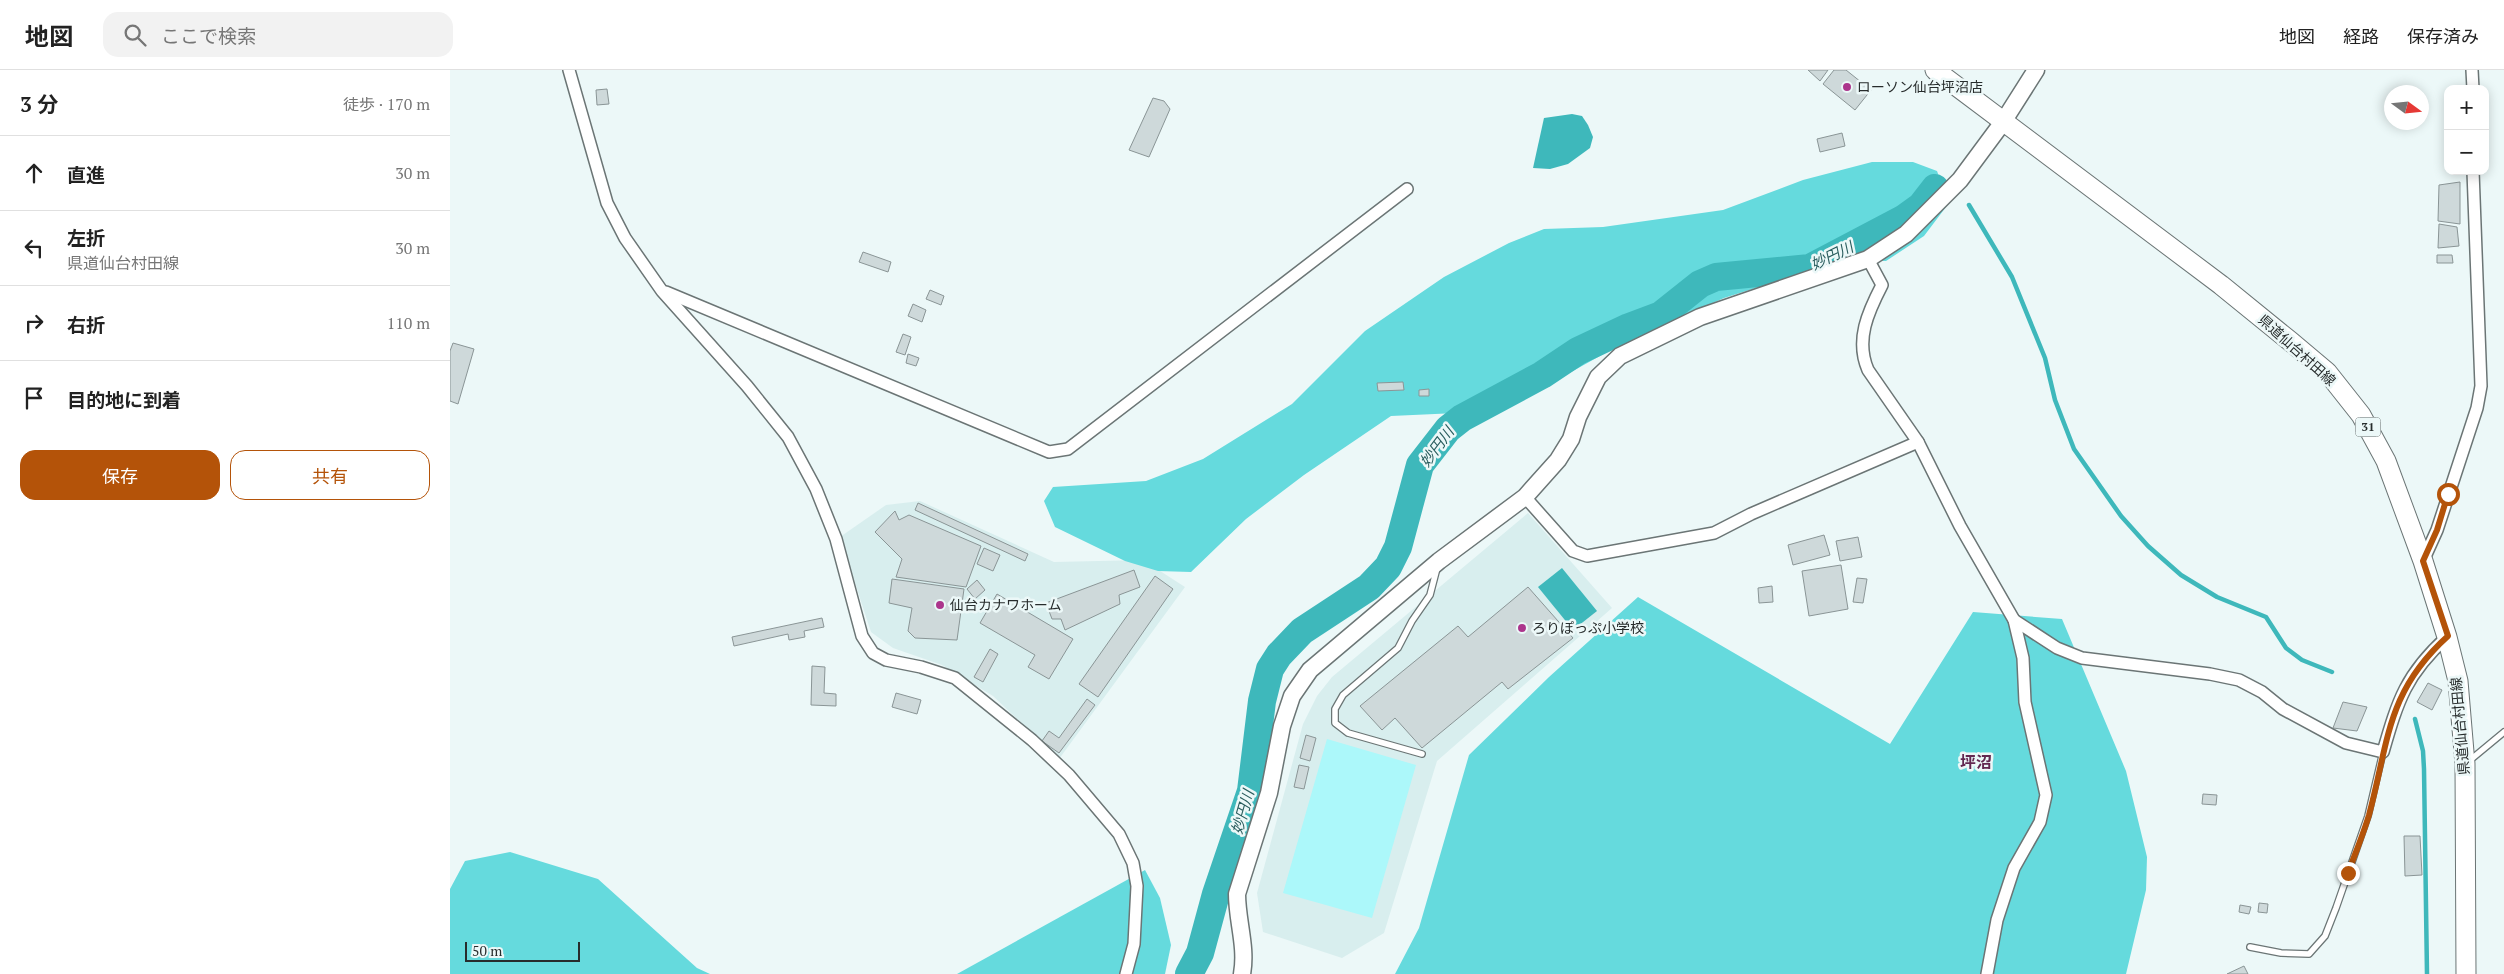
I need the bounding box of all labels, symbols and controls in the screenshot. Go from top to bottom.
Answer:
search box [103,12,453,57]
text: 地図 [25,20,73,52]
icon: search [121,21,149,49]
text: ここで検索 [161,23,256,48]
text: 地図 [2279,24,2315,48]
text: 経路 [2343,24,2379,48]
text: 保存済み [2407,24,2479,48]
place label: ローソン仙台坪沼店 [1857,77,1983,96]
marker: ローソン仙台坪沼店 [1841,81,1853,93]
north arrow [2384,85,2429,130]
map controls [2444,85,2489,175]
button: + [2444,85,2489,130]
text: 3 分 [20,90,59,118]
text: 徒歩 · 170 m [343,93,430,115]
button: − [2444,130,2489,175]
icon: ahead [20,159,48,187]
text: 直進 [67,162,105,187]
text: 30 m [395,162,430,184]
text: 左折 [67,225,105,250]
icon: left [20,234,48,262]
water label: 妙円川 [1807,235,1858,274]
text: 30 m [395,237,430,259]
text: 県道仙台村田線 [67,252,179,274]
icon: right [20,309,48,337]
street label: 県道仙台村田線 [2255,310,2340,389]
text: 右折 [67,312,105,337]
text: 110 m [387,312,430,334]
icon: arrive [20,384,48,412]
text: 目的地に到着 [67,387,181,412]
road number: 31 [2356,418,2380,437]
water label: 妙円川 [1415,421,1459,470]
button: 保存 [20,450,220,500]
button: 共有 [230,450,430,500]
route start [2437,483,2460,506]
place label: 仙台カナワホーム [950,595,1062,614]
marker: 仙台カナワホーム [934,599,946,611]
place label: ろりぽっぷ小学校 [1532,618,1644,637]
marker: ろりぽっぷ小学校 [1516,622,1528,634]
street label: 県道仙台村田線 [2446,676,2473,776]
district label: 坪沼 [1960,751,1992,773]
water label: 妙円川 [1226,785,1258,836]
route end [2337,862,2360,885]
scale bar [465,939,580,962]
text: 50 m [472,941,502,960]

